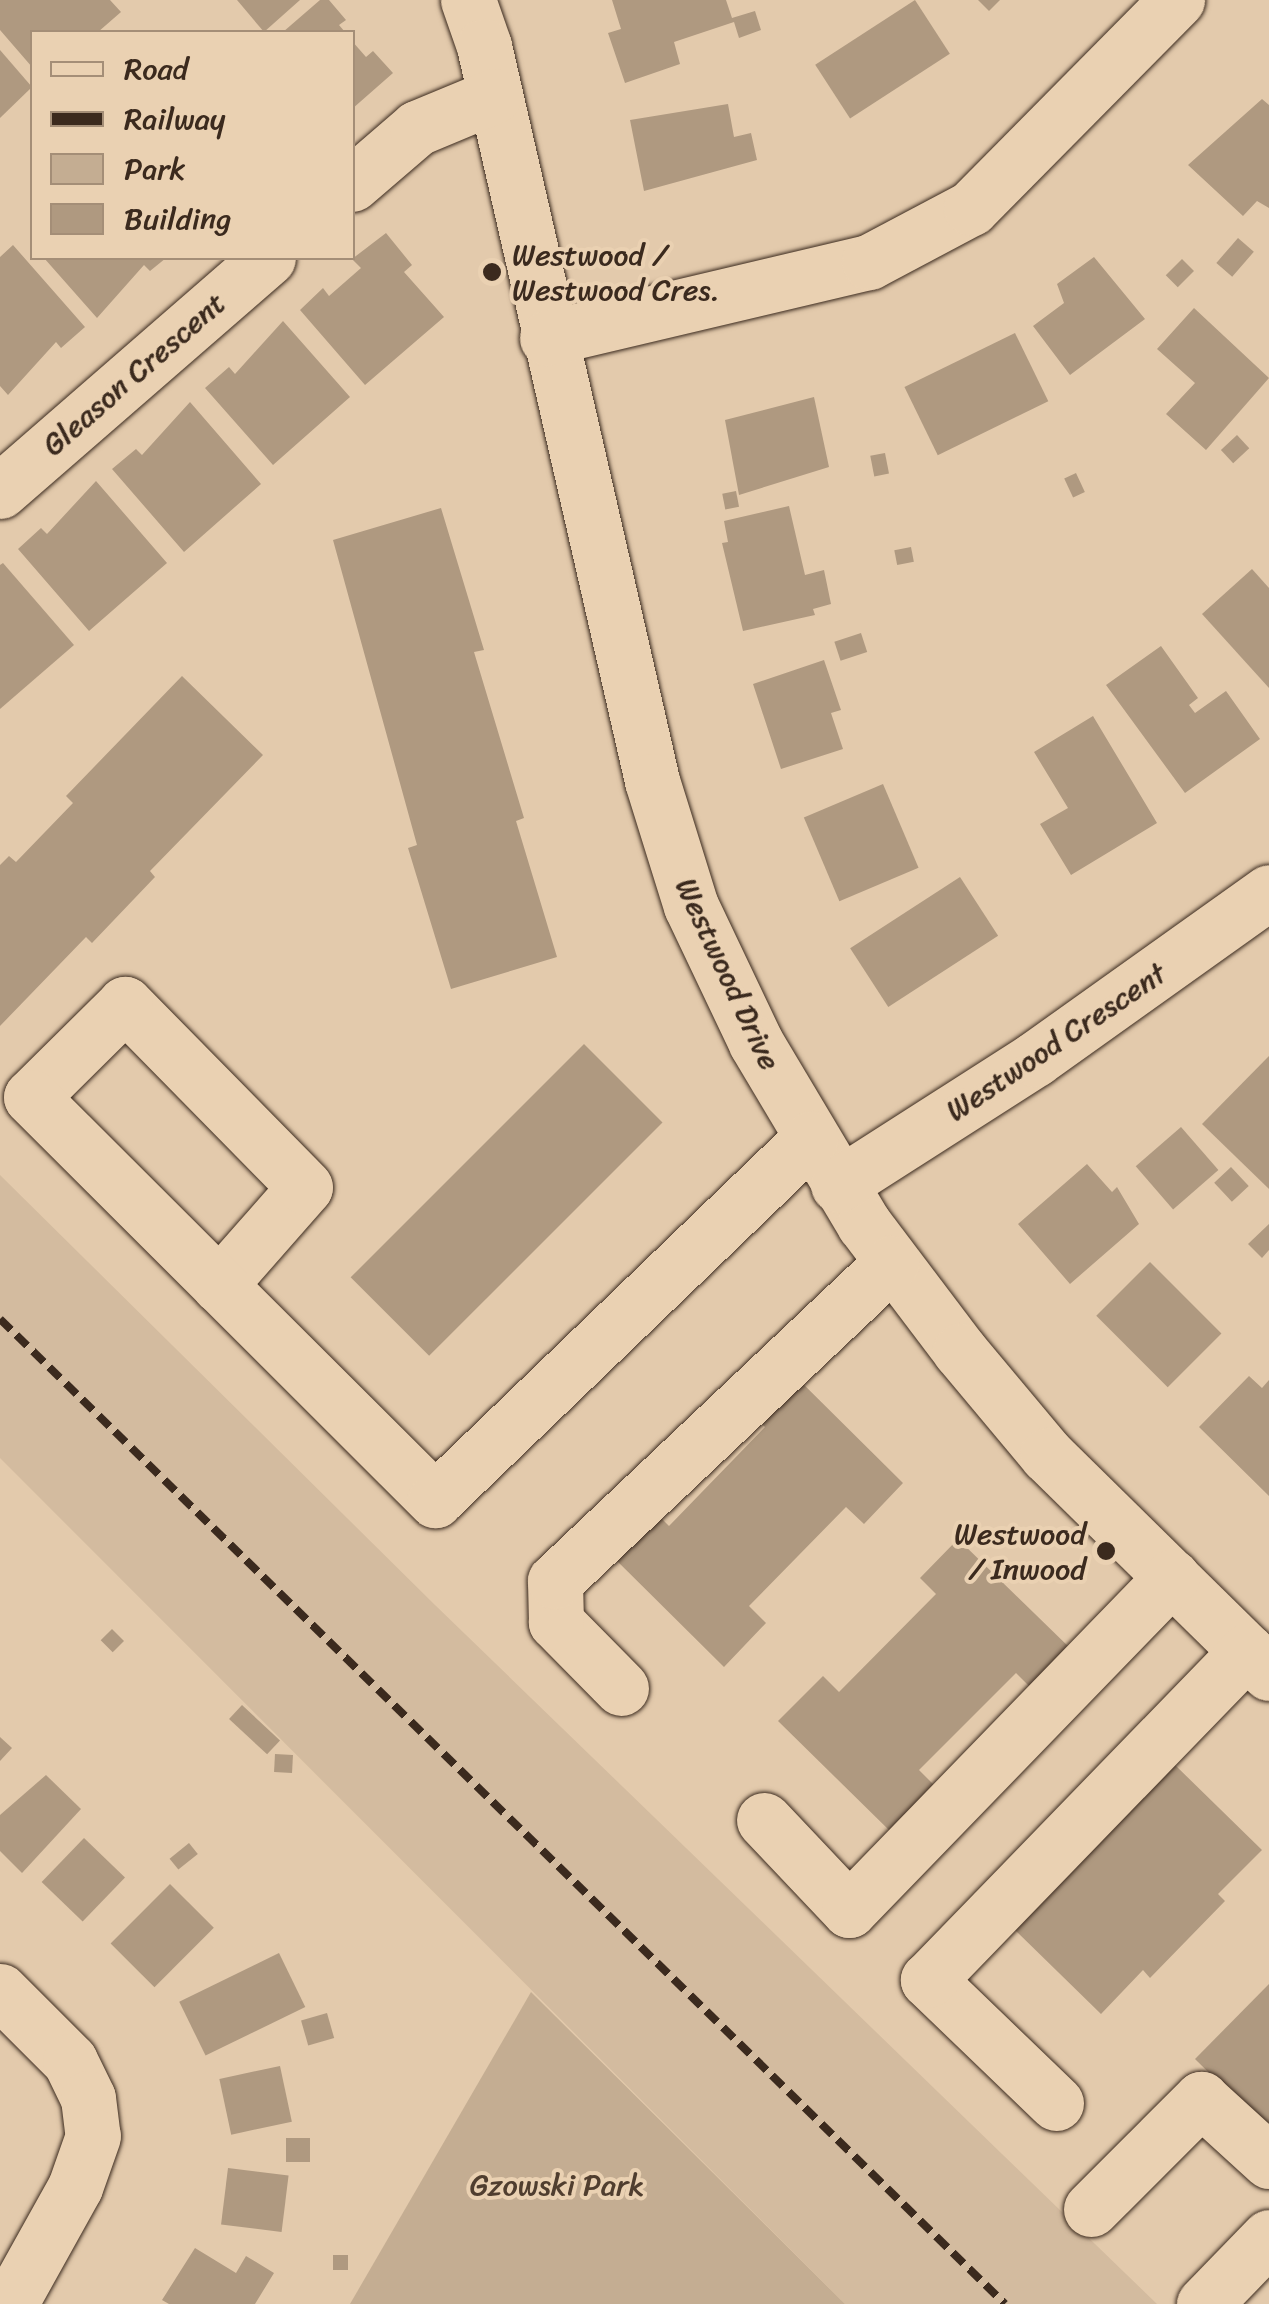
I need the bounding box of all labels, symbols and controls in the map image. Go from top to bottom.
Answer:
legend [30,30,355,260]
text: Road [124,42,188,96]
text: Railway [124,92,225,146]
text: Park [124,142,186,196]
text: Building [124,192,231,246]
place label: Westwood / Westwood Cres. [512,237,721,308]
marker: Westwood / Westwood Cres. [481,261,503,283]
street label: Gleason Crescent [35,285,233,463]
street label: Westwood Drive [668,872,788,1076]
street label: Westwood Crescent [938,954,1174,1130]
place label: Westwood / Inwood [954,1516,1086,1586]
marker: Westwood / Inwood [1095,1540,1117,1562]
park label: Gzowski Park [470,2167,644,2203]

